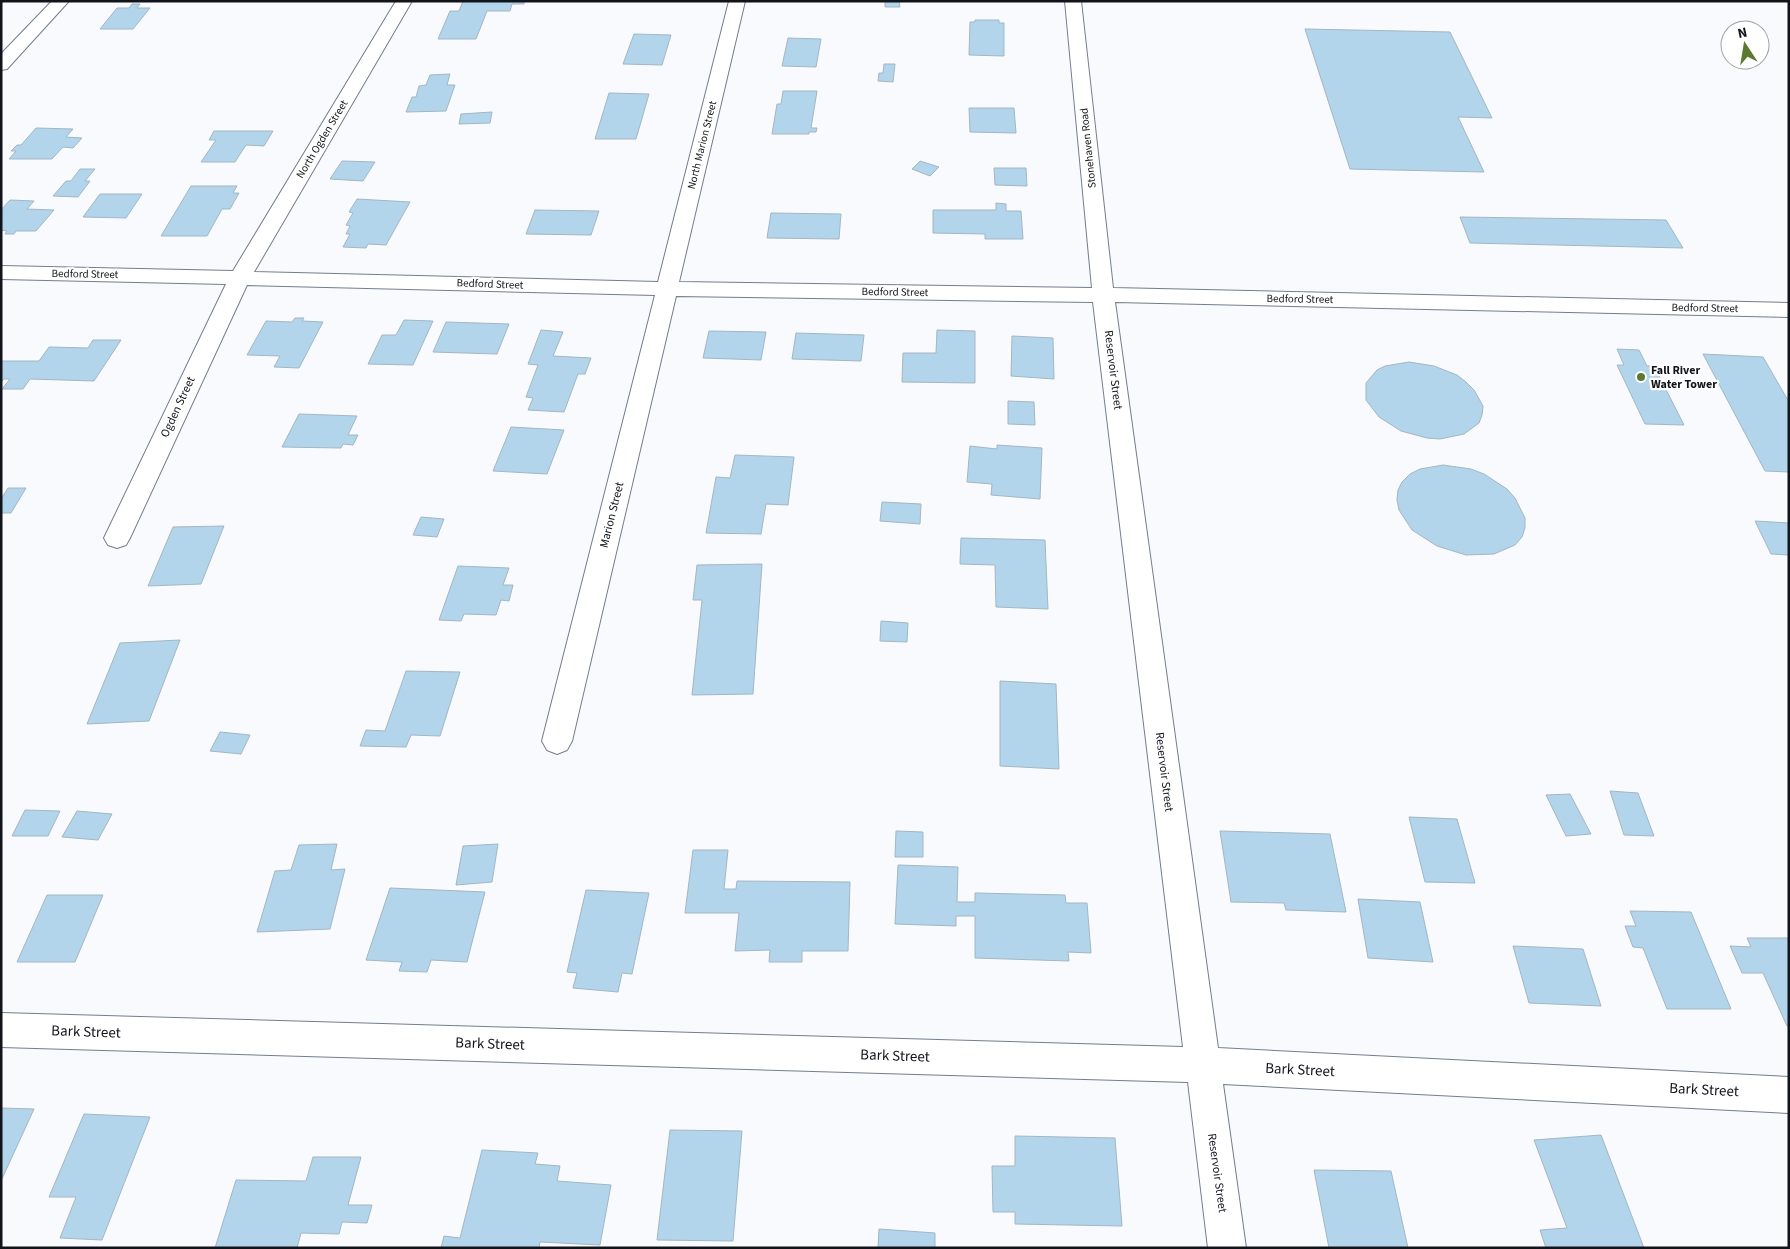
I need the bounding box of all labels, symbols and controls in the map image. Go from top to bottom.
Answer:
north arrow [1720,20,1770,70]
text: N [1736,23,1749,44]
street label: North Ogden Street [293,97,351,181]
street label: North Marion Street [684,99,720,191]
street label: Stonehaven Road [1076,107,1100,189]
street label: Bedford Street [52,266,119,282]
street label: Bedford Street [456,275,524,293]
street label: Bedford Street [862,284,929,300]
street label: Bedford Street [1267,291,1334,307]
street label: Bedford Street [1672,300,1739,316]
street label: Reservoir Street [1100,329,1126,411]
place label: Fall River Water Tower [1651,362,1717,393]
marker: Fall River Water Tower [1635,371,1647,383]
street label: Ogden Street [156,374,200,440]
street label: Marion Street [596,480,628,550]
street label: Reservoir Street [1151,731,1177,813]
street label: Bark Street [51,1020,121,1044]
street label: Bark Street [455,1032,525,1056]
street label: Bark Street [860,1044,930,1068]
street label: Bark Street [1265,1058,1335,1082]
street label: Bark Street [1669,1078,1739,1102]
street label: Reservoir Street [1203,1132,1231,1214]

